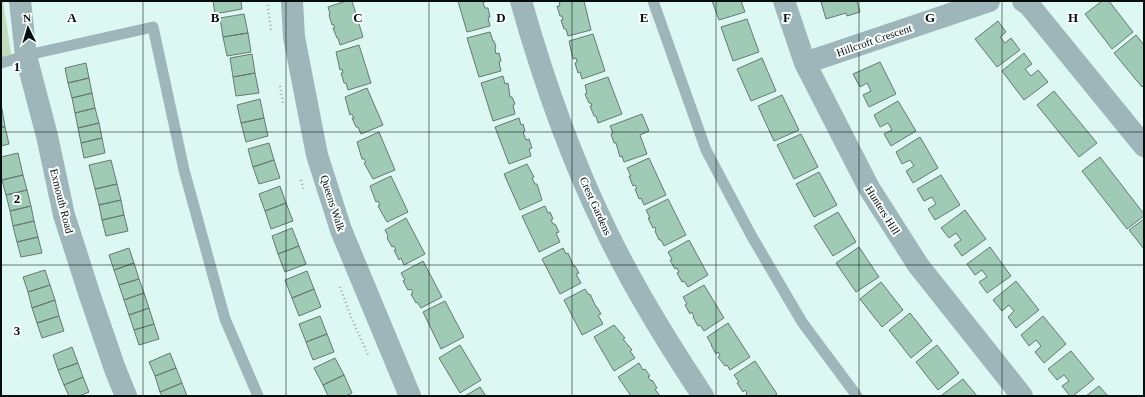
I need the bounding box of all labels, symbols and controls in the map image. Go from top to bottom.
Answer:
north arrow [8,8,48,48]
text: A [67,10,77,25]
text: B [211,10,220,25]
text: C [353,10,363,25]
text: D [496,10,506,25]
text: E [640,10,648,25]
text: F [783,10,791,25]
text: G [925,10,935,25]
text: H [1068,10,1078,25]
text: N [23,12,32,24]
street label: Hillcroft Crescent [835,21,913,59]
text: 1 [14,59,20,74]
street label: Exmouth Road [48,167,76,235]
street label: Queens Walk [318,173,348,233]
street label: Crest Gardens [578,175,614,237]
street label: Hunters Hill [863,184,903,236]
text: 2 [14,191,20,206]
text: 3 [14,323,21,338]

